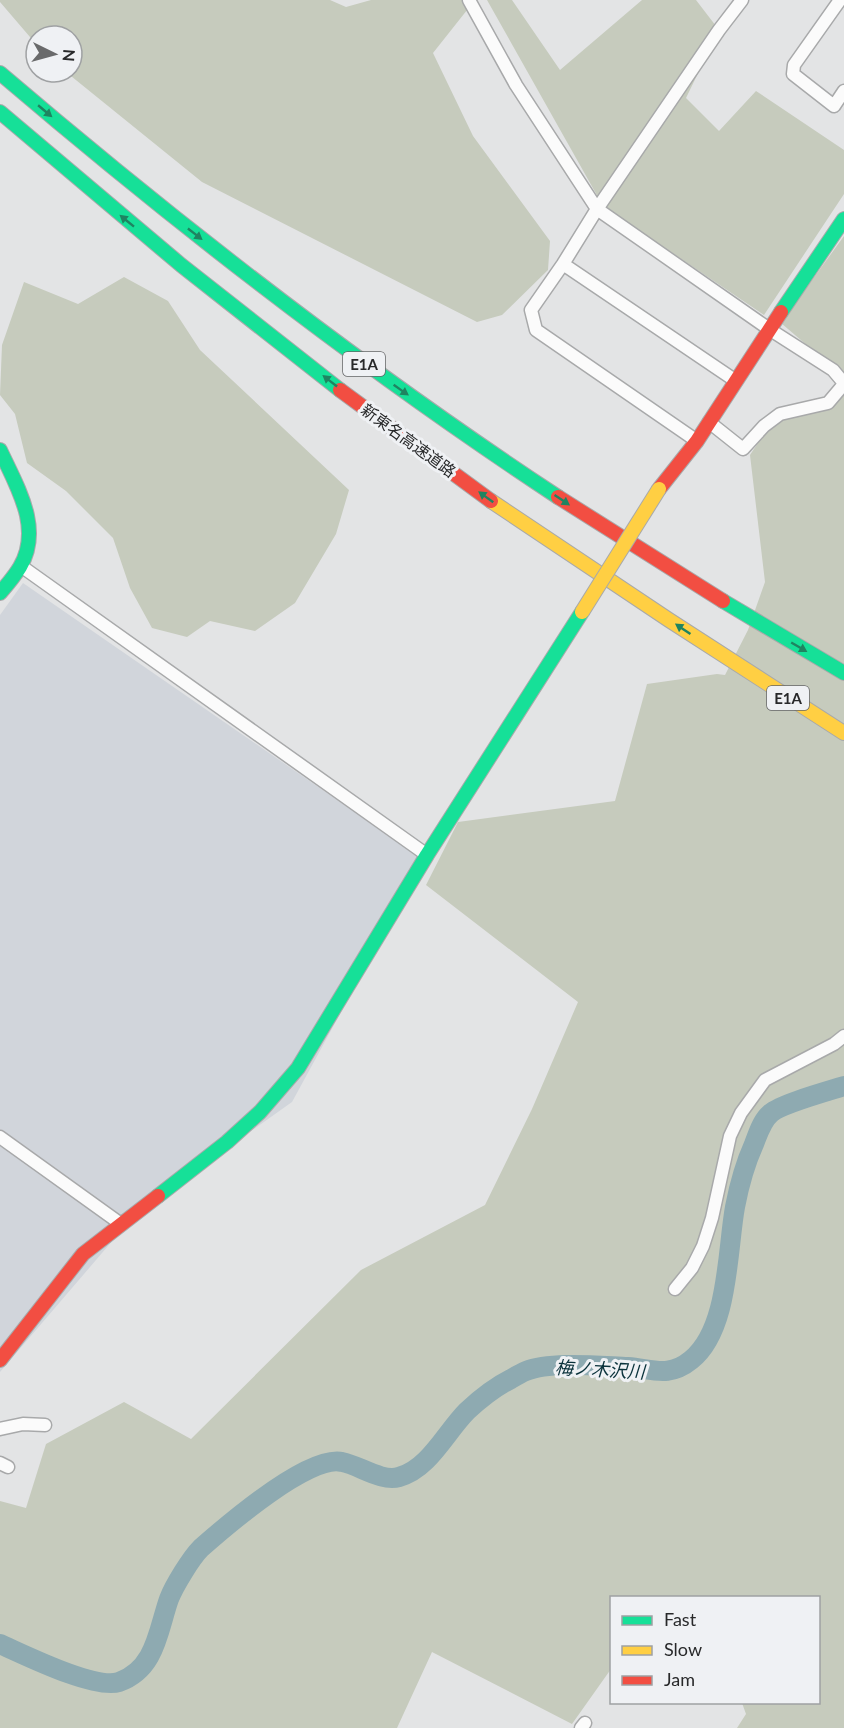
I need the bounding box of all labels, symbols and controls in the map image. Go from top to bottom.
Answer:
north arrow [24,24,84,84]
text: N [59,48,79,62]
one-way arrow [37,104,52,117]
one-way arrow [120,215,135,227]
one-way arrow [188,228,203,240]
road number: E1A [343,352,385,376]
one-way arrow [322,376,337,388]
one-way arrow [393,384,409,395]
street label: 新東名高速道路 [358,399,460,481]
one-way arrow [479,491,495,503]
one-way arrow [554,494,570,505]
one-way arrow [675,624,691,635]
one-way arrow [790,642,807,652]
road number: E1A [767,686,809,710]
water label: 梅ノ木沢川 [554,1356,648,1382]
legend [610,1596,820,1704]
text: Fast [664,1608,697,1630]
text: Slow [664,1638,702,1660]
text: Jam [664,1668,695,1690]

